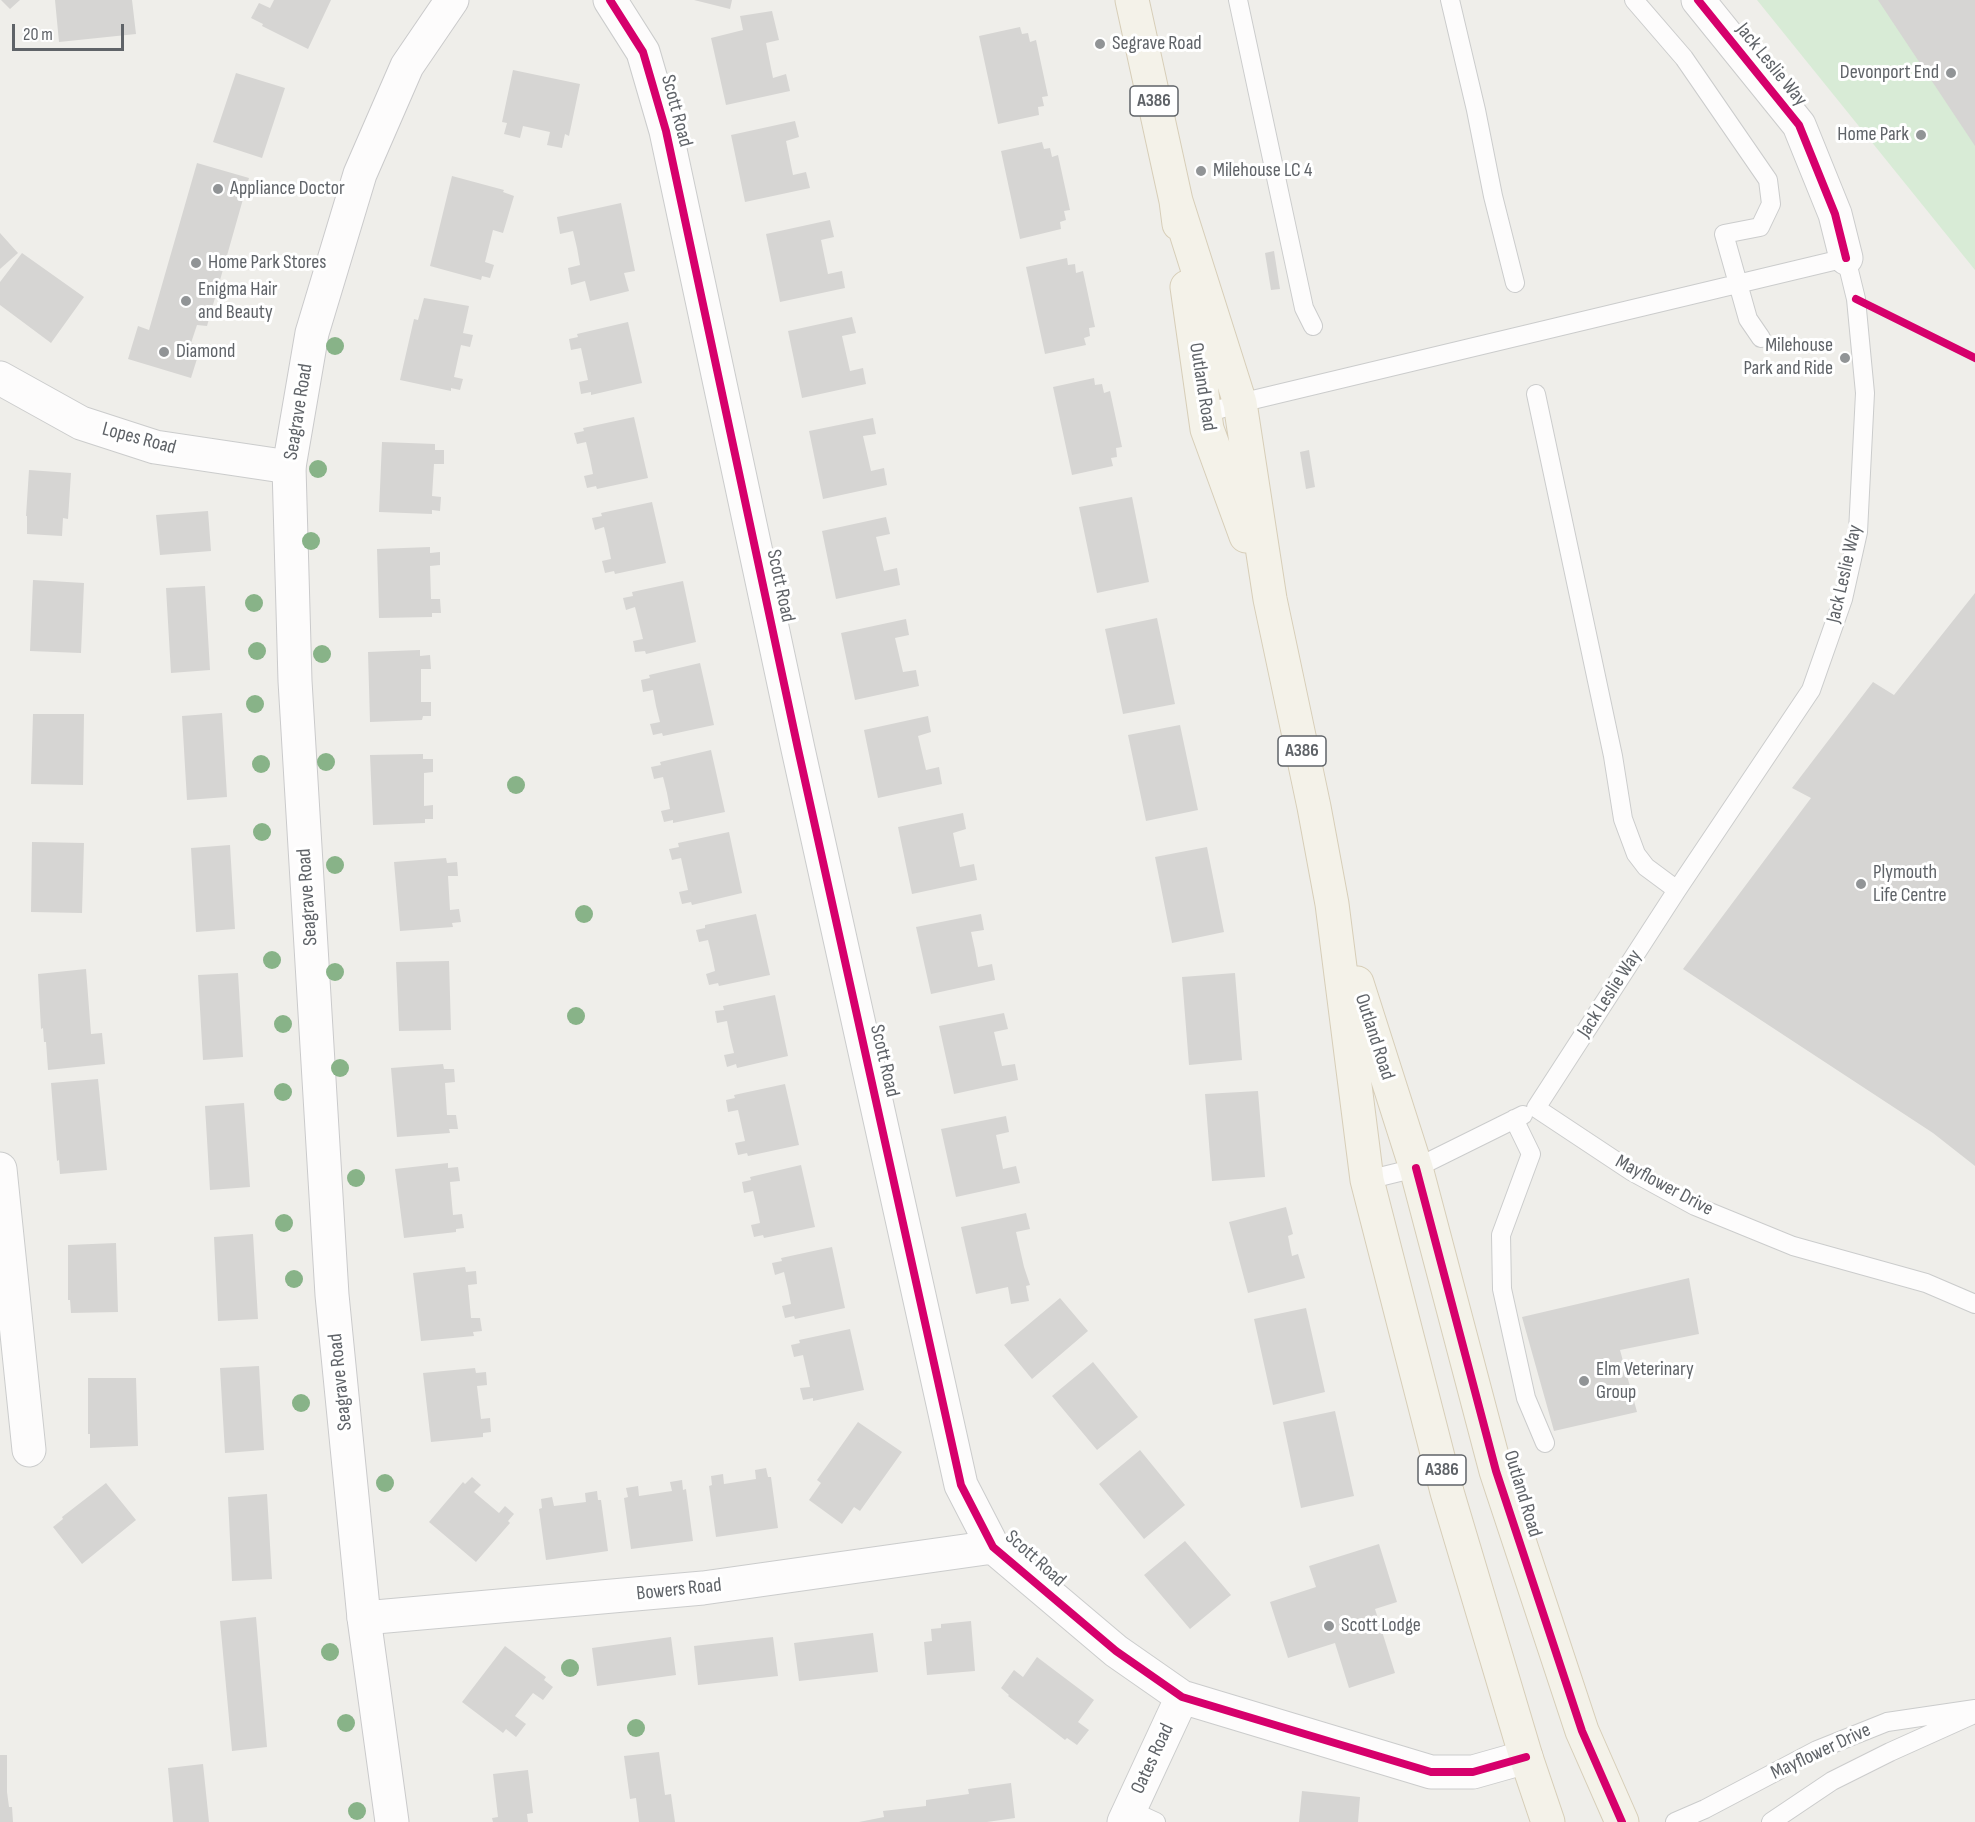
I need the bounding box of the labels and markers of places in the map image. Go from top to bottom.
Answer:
place label: Segrave Road [1112,32,1202,56]
marker: Segrave Road [1093,37,1107,51]
place label: Devonport End [1840,61,1939,85]
marker: Devonport End [1944,66,1958,80]
place label: Home Park [1837,123,1909,147]
marker: Home Park [1914,128,1928,142]
place label: Milehouse LC 4 [1213,159,1312,183]
marker: Milehouse LC 4 [1194,164,1208,178]
place label: Appliance Doctor [230,177,345,201]
marker: Appliance Doctor [211,182,225,196]
place label: Home Park Stores [208,251,326,275]
marker: Home Park Stores [189,256,203,270]
place label: Enigma Hair and Beauty [198,278,278,325]
marker: Enigma Hair and Beauty [179,294,193,308]
place label: Milehouse Park and Ride [1743,334,1833,381]
place label: Diamond [176,340,235,364]
marker: Diamond [157,345,171,359]
marker: Milehouse Park and Ride [1838,351,1852,365]
place label: Plymouth Life Centre [1873,861,1946,908]
marker: Plymouth Life Centre [1854,877,1868,891]
place label: Elm Veterinary Group [1596,1358,1694,1405]
marker: Elm Veterinary Group [1577,1374,1591,1388]
place label: Scott Lodge [1341,1614,1421,1638]
marker: Scott Lodge [1322,1619,1336,1633]

